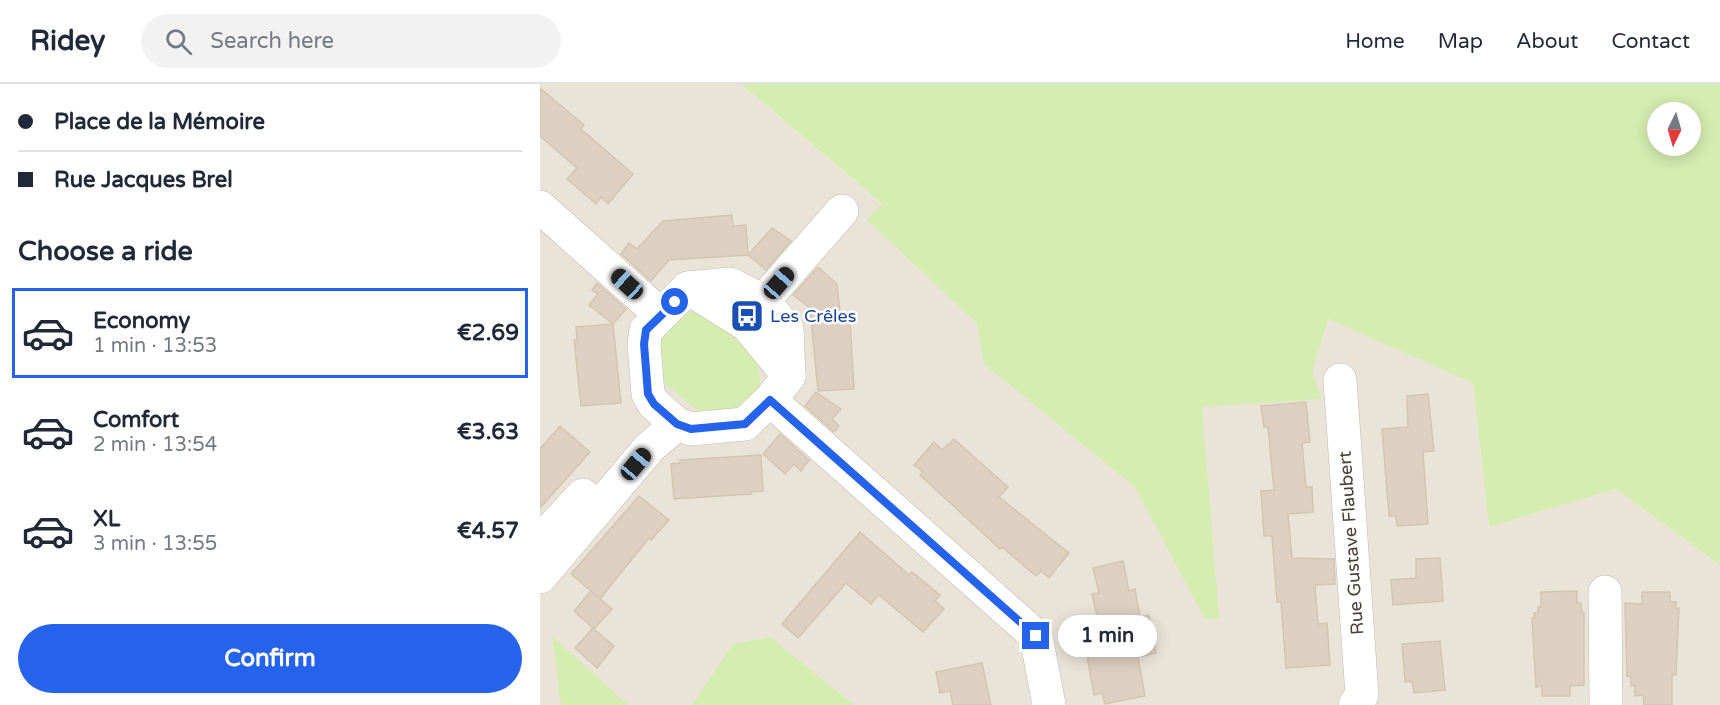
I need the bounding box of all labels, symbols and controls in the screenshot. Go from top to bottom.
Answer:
search box [141,14,561,68]
text: Ridey [30,24,105,58]
icon: search [162,25,195,58]
text: Search here [210,28,334,54]
text: Home [1345,29,1405,54]
text: Map [1438,29,1483,54]
text: About [1516,29,1578,54]
text: Contact [1611,29,1690,54]
north arrow [1647,102,1701,156]
map controls [1647,102,1701,156]
text: Place de la Mémoire [54,109,265,135]
text: Rue Jacques Brel [54,167,233,193]
text: Choose a ride [18,235,193,268]
car [760,264,798,302]
car [608,265,646,303]
route start [661,288,688,315]
bus stop icon: Les Crêles [729,298,765,334]
place label: Les Crêles [770,305,856,327]
icon: car [21,306,75,360]
text: Economy [93,308,190,334]
text: €2.69 [457,320,519,346]
text: 1 min · 13:53 [93,334,217,358]
icon: car [21,405,75,459]
text: Comfort [93,407,179,433]
text: €3.63 [457,419,519,445]
text: 2 min · 13:54 [93,433,217,457]
car [618,444,654,484]
street label: Rue Gustave Flaubert [1334,450,1368,636]
icon: car [21,504,75,558]
text: XL [93,506,120,532]
text: €4.57 [457,518,519,544]
text: 3 min · 13:55 [93,532,217,556]
callout: 1 min [1057,615,1156,657]
route end [1022,622,1049,649]
button: Confirm [18,624,522,693]
text: 1 min [1081,624,1134,648]

